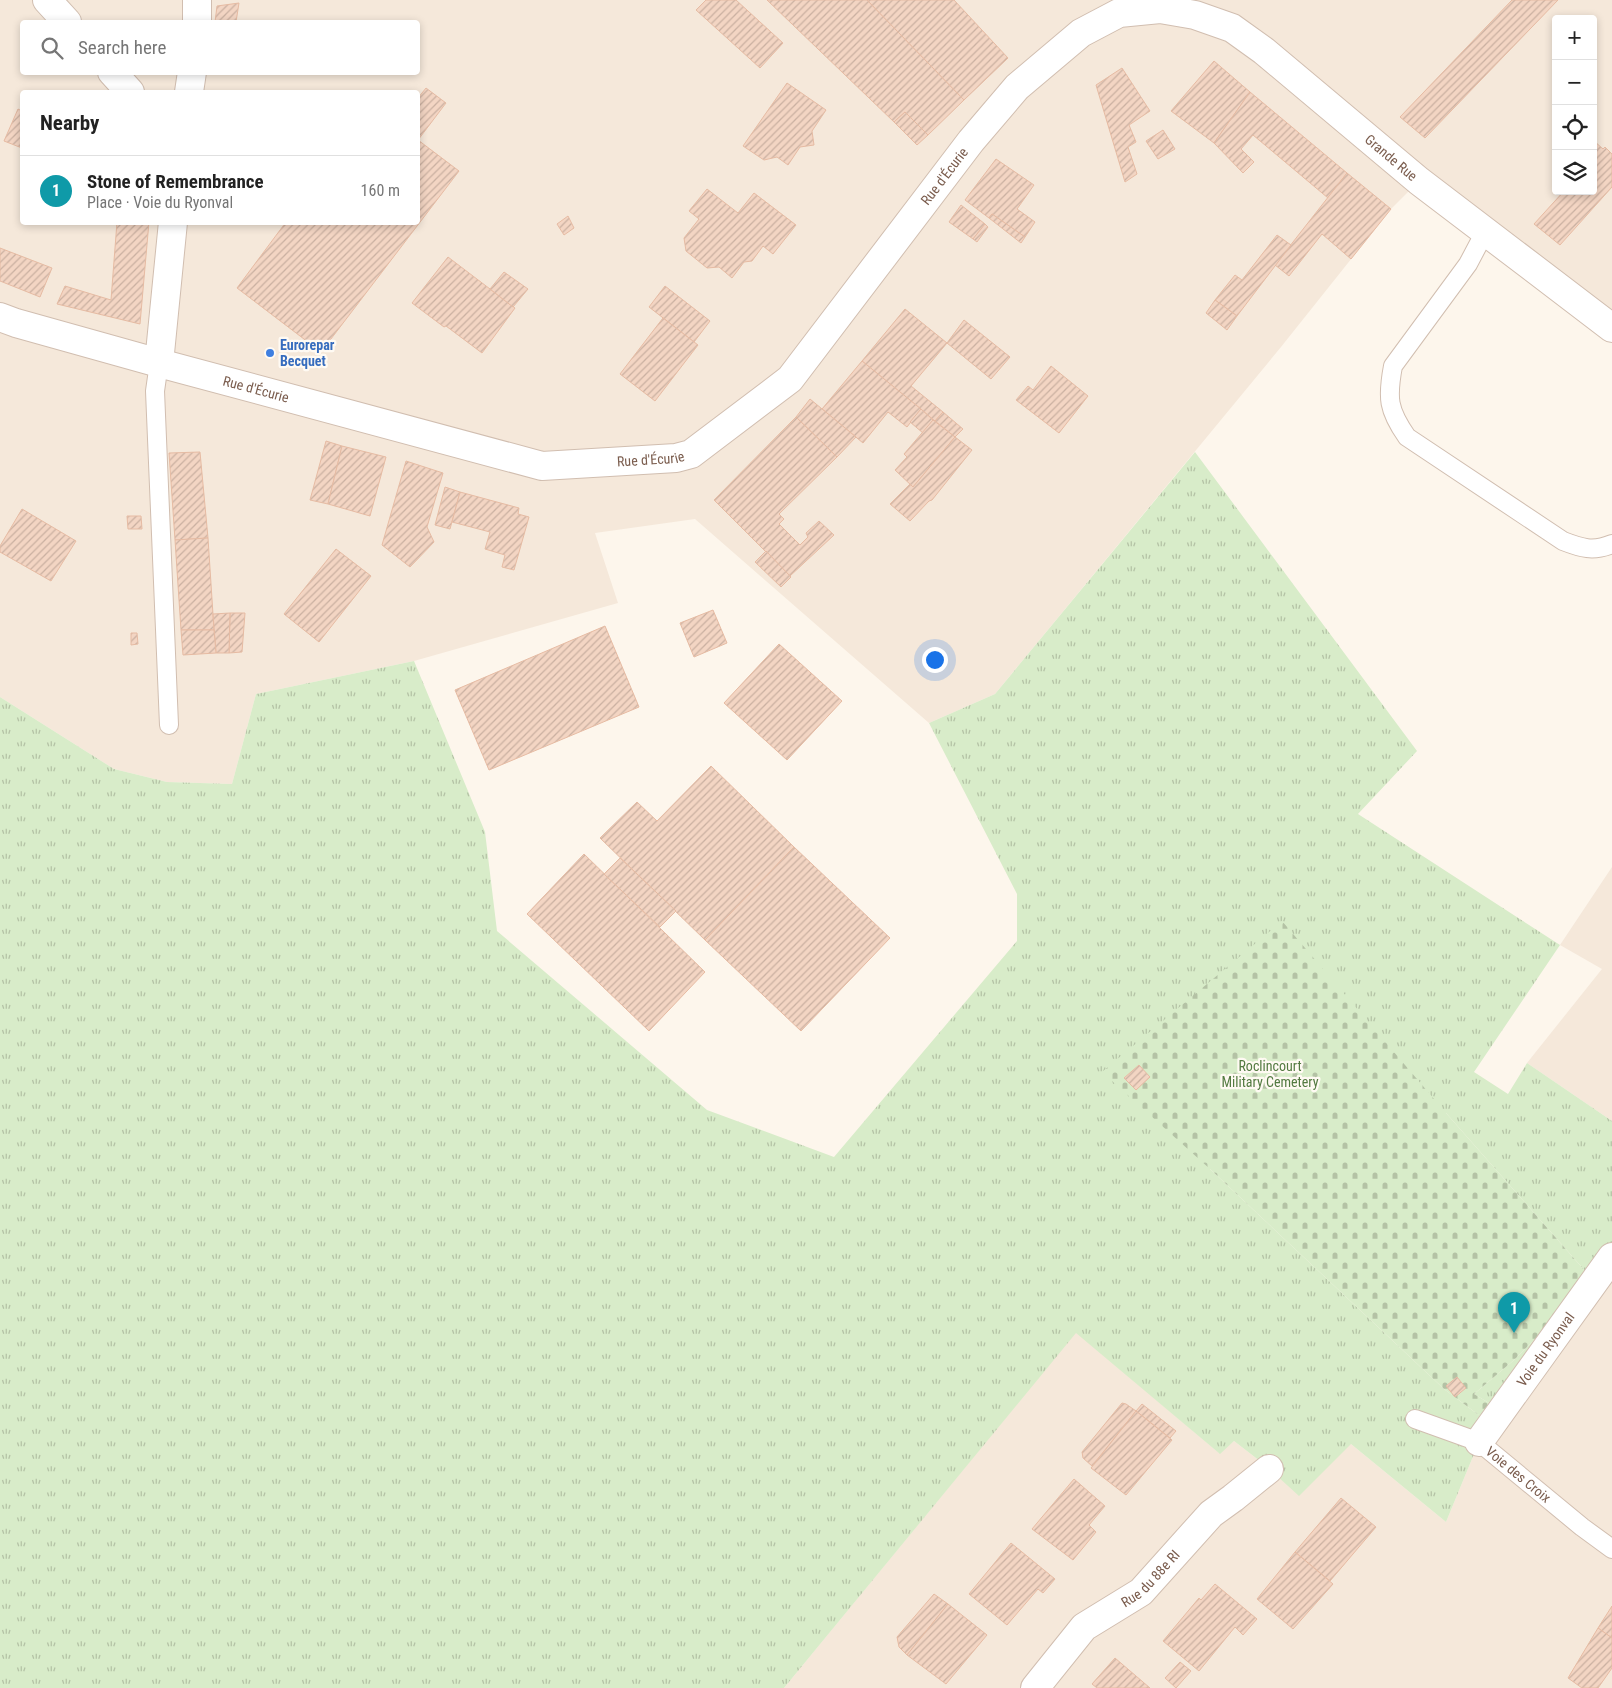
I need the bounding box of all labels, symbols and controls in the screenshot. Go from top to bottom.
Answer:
map controls [1552,15,1597,195]
button: + [1552,15,1597,60]
search box [20,20,420,75]
icon: search [38,34,66,62]
text: Search here [78,36,166,59]
button: − [1552,60,1597,105]
button: locate [1552,105,1597,150]
text: Nearby [40,111,99,135]
street label: Grande Rue [1362,131,1421,184]
street label: Rue d'Écurie [917,144,971,208]
button: layers [1552,150,1597,195]
text: Stone of Remembrance [87,170,264,193]
text: 1 [52,181,60,200]
text: 160 m [361,181,400,200]
text: Place · Voie du Ryonval [87,193,233,212]
place label: Eurorepar Becquet [280,337,335,369]
marker: Eurorepar Becquet [264,347,276,359]
street label: Rue d'Écurie [221,373,291,406]
street label: Rue d'Écurie [616,448,687,470]
your location [922,647,948,673]
park label: Roclincourt Military Cemetery [1221,1058,1319,1090]
pin: 1 [1498,1292,1530,1333]
street label: Voie du Ryonval [1514,1309,1578,1390]
street label: Voie des Croix [1483,1443,1554,1506]
street label: Rue du 88e RI [1118,1547,1183,1610]

